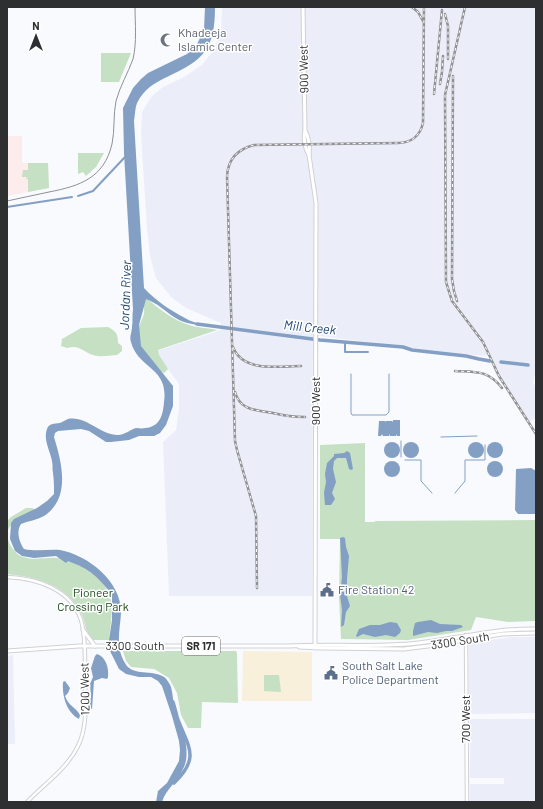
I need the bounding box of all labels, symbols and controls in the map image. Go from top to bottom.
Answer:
north arrow [16,16,56,56]
text: N [32,19,40,32]
place label: Khadeeja Islamic Center [178,25,253,53]
mosque icon: Khadeeja Islamic Center [159,32,175,48]
street label: 900 West [296,45,310,93]
water label: Jordan River [116,259,134,330]
water label: Mill Creek [283,316,338,338]
street label: 900 West [308,377,322,425]
public building icon: Fire Station 42 [319,582,335,598]
place label: Fire Station 42 [338,582,414,596]
park label: Pioneer Crossing Park [57,585,129,613]
street label: 3300 South [430,628,490,652]
road number: SR 171 [182,637,220,655]
street label: 3300 South [105,638,165,652]
place label: South Salt Lake Police Department [342,658,439,686]
street label: 1200 West [77,662,91,716]
public building icon: South Salt Lake Police Department [323,665,339,681]
street label: 700 West [458,695,472,743]

